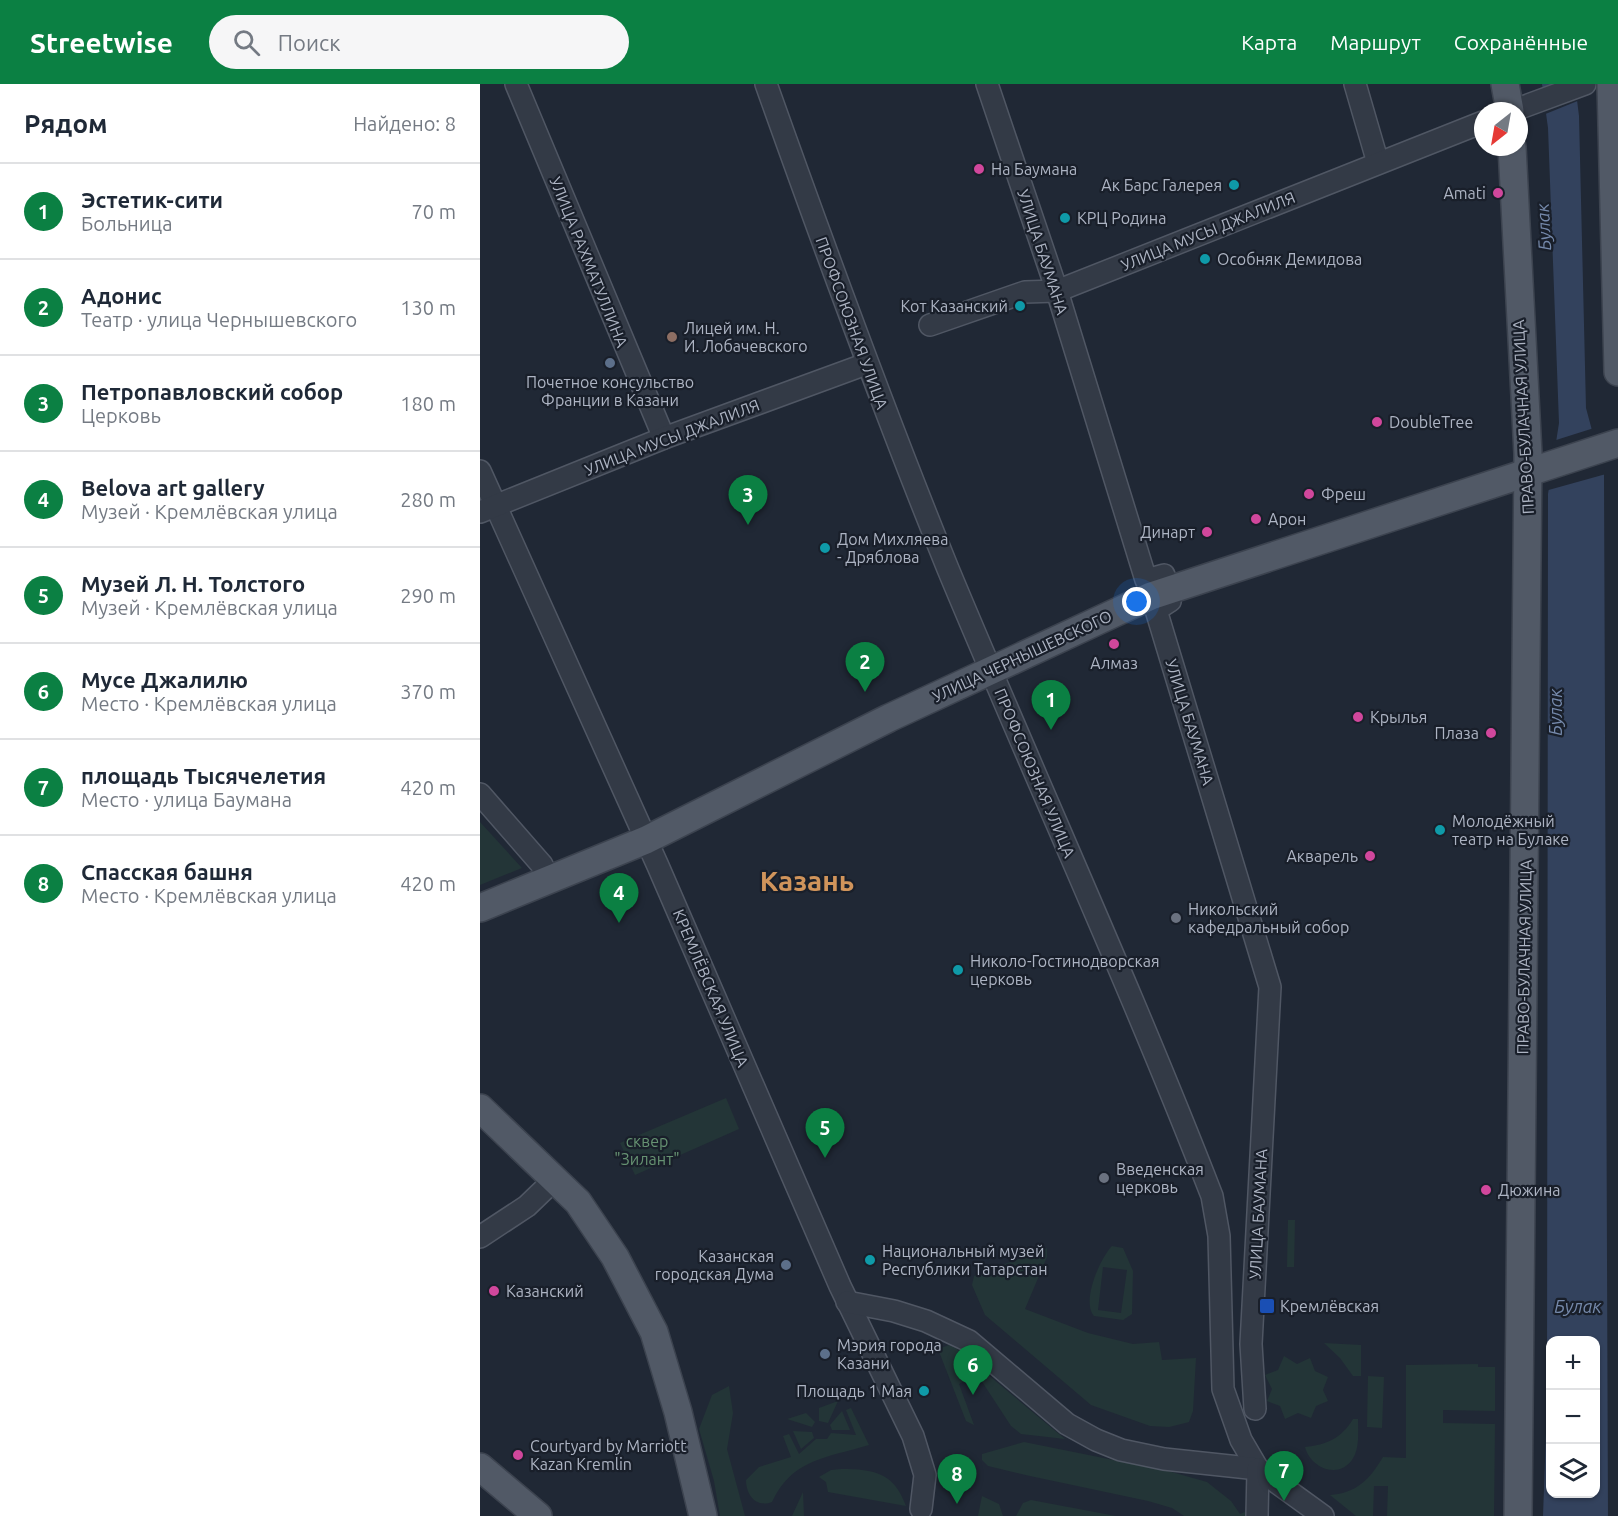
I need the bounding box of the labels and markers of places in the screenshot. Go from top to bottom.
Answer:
place label: На Баумана [991,160,1077,178]
marker: На Баумана [972,162,986,176]
place label: Ак Барс Галерея [1101,176,1222,194]
marker: Ак Барс Галерея [1227,178,1241,192]
place label: Amati [1443,184,1486,202]
marker: Amati [1491,186,1505,200]
place label: КРЦ Родина [1077,209,1166,227]
marker: КРЦ Родина [1058,211,1072,225]
place label: Особняк Демидова [1217,250,1362,268]
marker: Особняк Демидова [1198,252,1212,266]
place label: Кот Казанский [901,297,1008,315]
marker: Кот Казанский [1013,299,1027,313]
place label: Лицей им. Н. И. Лобачевского [684,319,808,355]
marker: Лицей им. Н. И. Лобачевского [665,330,679,344]
marker: Почетное консульство Франции в Казани [603,356,617,370]
place label: Почетное консульство Франции в Казани [526,373,694,409]
place label: DoubleTree [1389,413,1473,431]
marker: DoubleTree [1370,415,1384,429]
pin: 3 [728,476,768,525]
place label: Фреш [1321,485,1366,503]
marker: Фреш [1302,487,1316,501]
place label: Арон [1268,510,1306,528]
marker: Арон [1249,512,1263,526]
place label: Динарт [1140,523,1195,541]
marker: Динарт [1200,525,1214,539]
place label: Дом Михляева - Дряблова [837,530,948,566]
marker: Дом Михляева - Дряблова [818,541,832,555]
marker: Алмаз [1107,637,1121,651]
pin: 2 [846,642,884,692]
place label: Алмаз [1090,654,1138,672]
pin: 1 [1032,680,1070,730]
place label: Крылья [1370,708,1427,726]
marker: Крылья [1351,710,1365,724]
place label: Плаза [1434,724,1479,742]
marker: Плаза [1484,726,1498,740]
place label: Молодёжный театр на Булаке [1452,812,1569,848]
marker: Молодёжный театр на Булаке [1433,823,1447,837]
place label: Акварель [1286,847,1358,865]
marker: Акварель [1363,849,1377,863]
pin: 4 [600,874,638,923]
place label: Никольский кафедральный собор [1188,900,1349,936]
marker: Никольский кафедральный собор [1169,911,1183,925]
place label: Николо-Гостинодворская церковь [970,952,1160,988]
marker: Николо-Гостинодворская церковь [951,963,965,977]
pin: 5 [806,1108,844,1158]
place label: Введенская церковь [1116,1160,1204,1196]
marker: Введенская церковь [1097,1171,1111,1185]
place label: Дюжина [1498,1181,1561,1199]
marker: Дюжина [1479,1183,1493,1197]
place label: Национальный музей Республики Татарстан [882,1242,1048,1278]
place label: Казанская городская Дума [655,1247,774,1283]
marker: Национальный музей Республики Татарстан [863,1253,877,1267]
marker: Казанская городская Дума [779,1258,793,1272]
place label: Казанский [506,1282,584,1300]
marker: Казанский [487,1284,501,1298]
marker: Кремлёвская [1258,1297,1276,1315]
place label: Кремлёвская [1280,1297,1379,1315]
place label: Мэрия города Казани [837,1336,942,1372]
pin: 6 [954,1346,992,1395]
marker: Мэрия города Казани [818,1347,832,1361]
place label: Площадь 1 Мая [796,1382,912,1400]
marker: Площадь 1 Мая [917,1384,931,1398]
place label: Courtyard by Marriott Kazan Kremlin [530,1437,687,1473]
marker: Courtyard by Marriott Kazan Kremlin [511,1448,525,1462]
pin: 7 [1264,1452,1304,1501]
pin: 8 [938,1454,976,1504]

